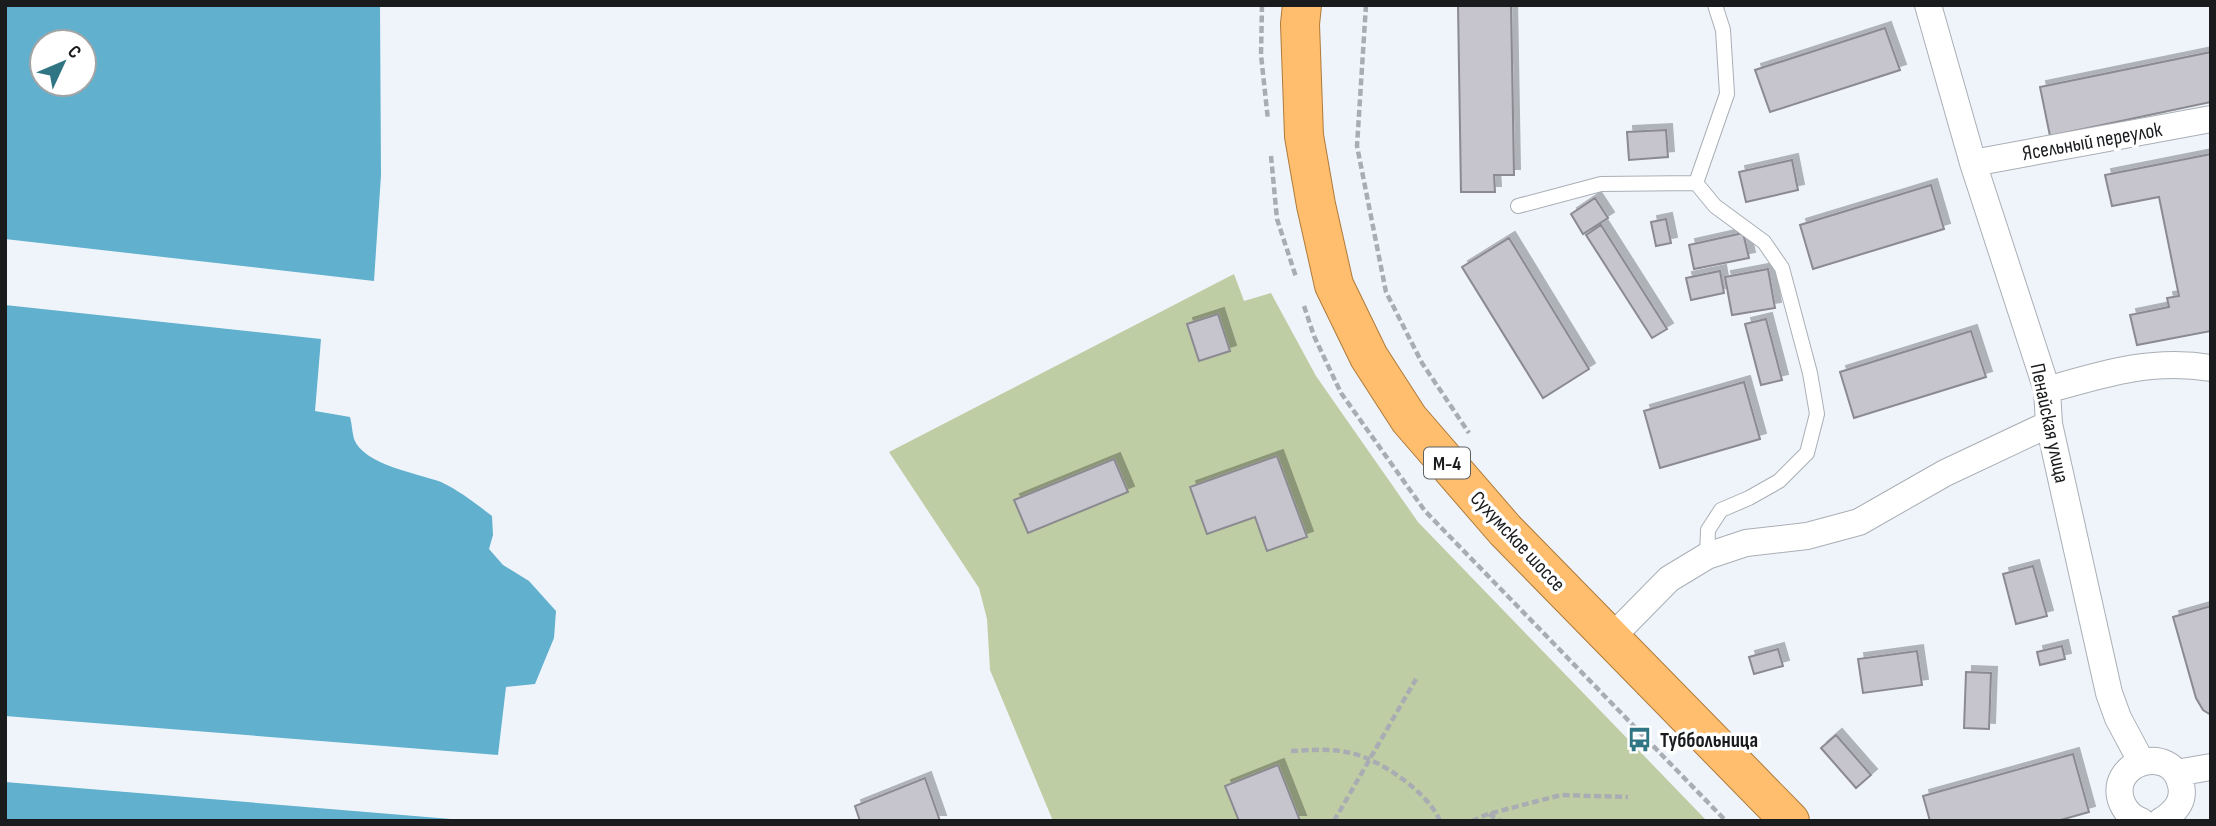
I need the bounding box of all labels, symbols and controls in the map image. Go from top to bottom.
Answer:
north arrow [28,28,98,98]
text: С [62,41,86,64]
street label: Ясельный переулок [2020,117,2164,166]
street label: Пенайская улица [2025,361,2074,485]
road number: М-4 [1424,447,1470,478]
street label: Сухумское шоссе [1465,486,1570,597]
bus stop icon: Туббольница [1626,726,1654,754]
place label: Туббольница [1660,728,1758,753]

